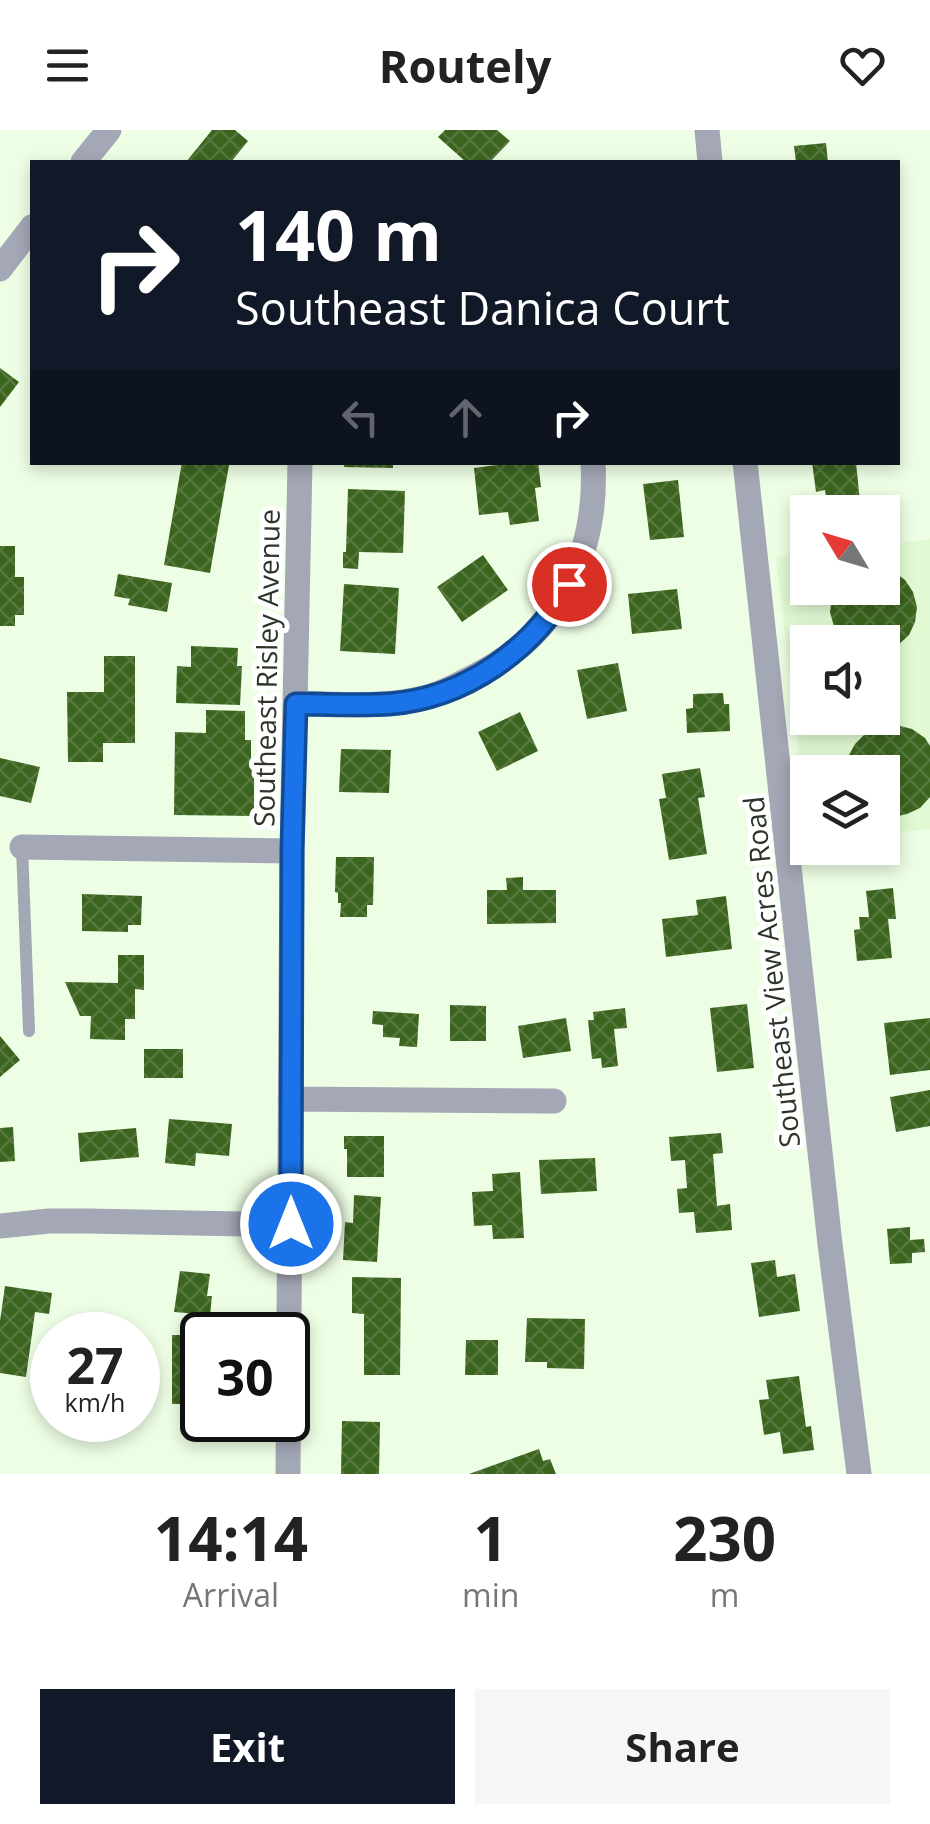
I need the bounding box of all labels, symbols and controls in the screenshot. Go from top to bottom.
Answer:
text: Routely [379,35,551,96]
icon: menu [40,38,95,93]
icon: heart [835,38,890,93]
text: 140 m [235,186,442,282]
icon: right [70,200,200,330]
text: Southeast Danica Court [235,277,730,338]
icon: left [333,390,388,445]
icon: ahead [438,390,493,445]
icon: right [543,390,598,445]
north arrow [790,495,900,605]
map controls [790,495,900,865]
street label: Southeast Risley Avenue [244,509,288,827]
pin [527,542,612,627]
icon: arrive [542,557,597,612]
button: sound [790,625,900,735]
button: layers [790,755,900,865]
street label: Southeast View Acres Road [734,795,808,1149]
position arrow [239,1172,343,1276]
speed limit sign: 30 [180,1312,310,1442]
text: 27 [66,1331,124,1399]
text: km/h [65,1385,125,1419]
text: 14:14 [154,1497,308,1579]
text: 1 [474,1497,508,1579]
text: 230 [673,1497,776,1579]
text: Arrival [183,1573,279,1616]
text: min [462,1573,519,1616]
text: m [710,1573,739,1616]
button: Exit [40,1689,455,1804]
button: Share [475,1689,890,1804]

